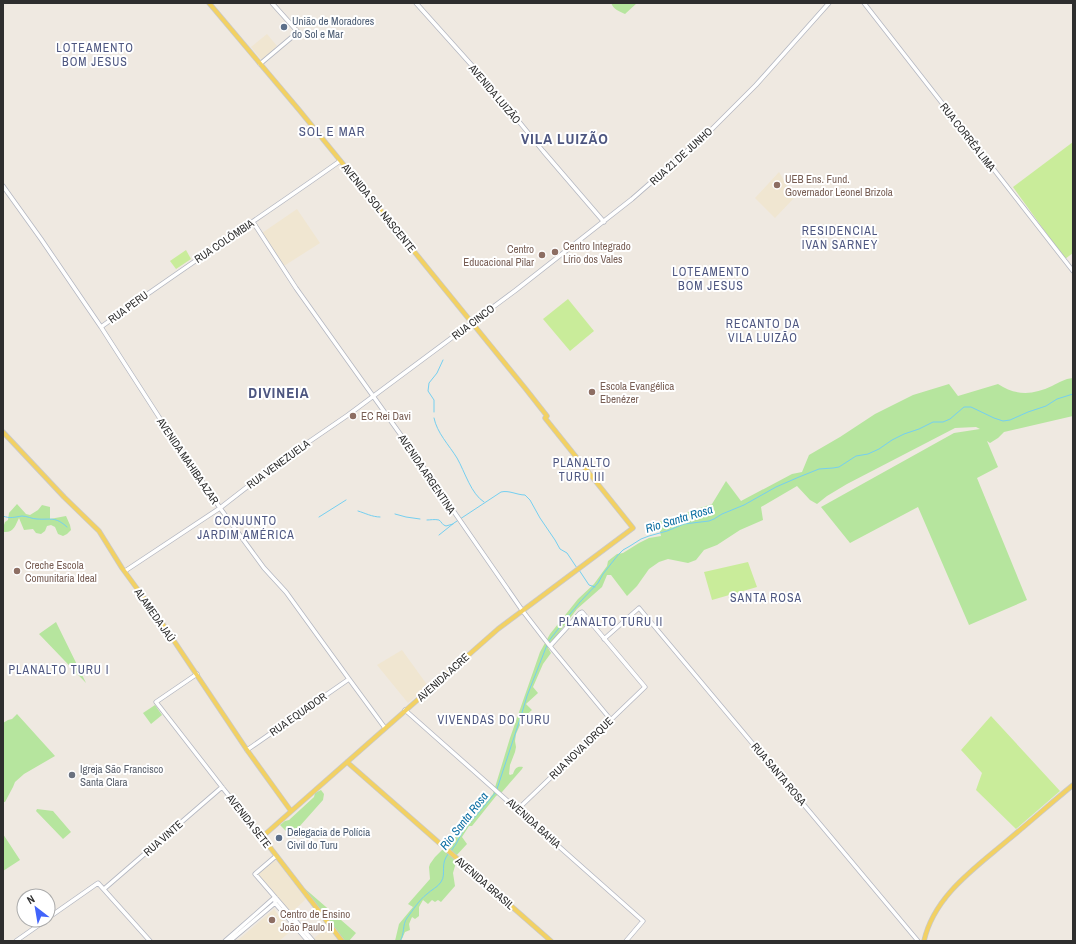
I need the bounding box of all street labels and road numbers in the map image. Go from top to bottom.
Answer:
street label: AVENIDA LUIZÃO [465,61,524,127]
street label: RUA CORRÊA LIMA [937,100,1000,175]
street label: RUA 21 DE JUNHO [647,124,715,188]
street label: AVENIDA SOL NASCENTE [338,160,419,255]
street label: RUA COLÔMBIA [192,215,257,266]
street label: RUA PERU [105,288,151,326]
street label: RUA CINCO [449,301,497,343]
street label: AVENIDA MAHIBA AZAR [153,414,222,507]
street label: AVENIDA ARGENTINA [395,431,459,517]
street label: RUA VENEZUELA [244,436,313,492]
street label: ALAMEDA JAÚ [131,585,179,644]
street label: AVENIDA ACRE [413,650,472,705]
street label: RUA EQUADOR [267,689,330,739]
street label: RUA NOVA IORQUE [546,714,616,782]
street label: RUA SANTA ROSA [749,740,810,809]
street label: AVENIDA SETE [223,790,274,851]
street label: AVENIDA BAHIA [503,794,565,852]
street label: RUA VINTE [140,817,186,859]
street label: AVENIDA BRASIL [452,853,517,912]

